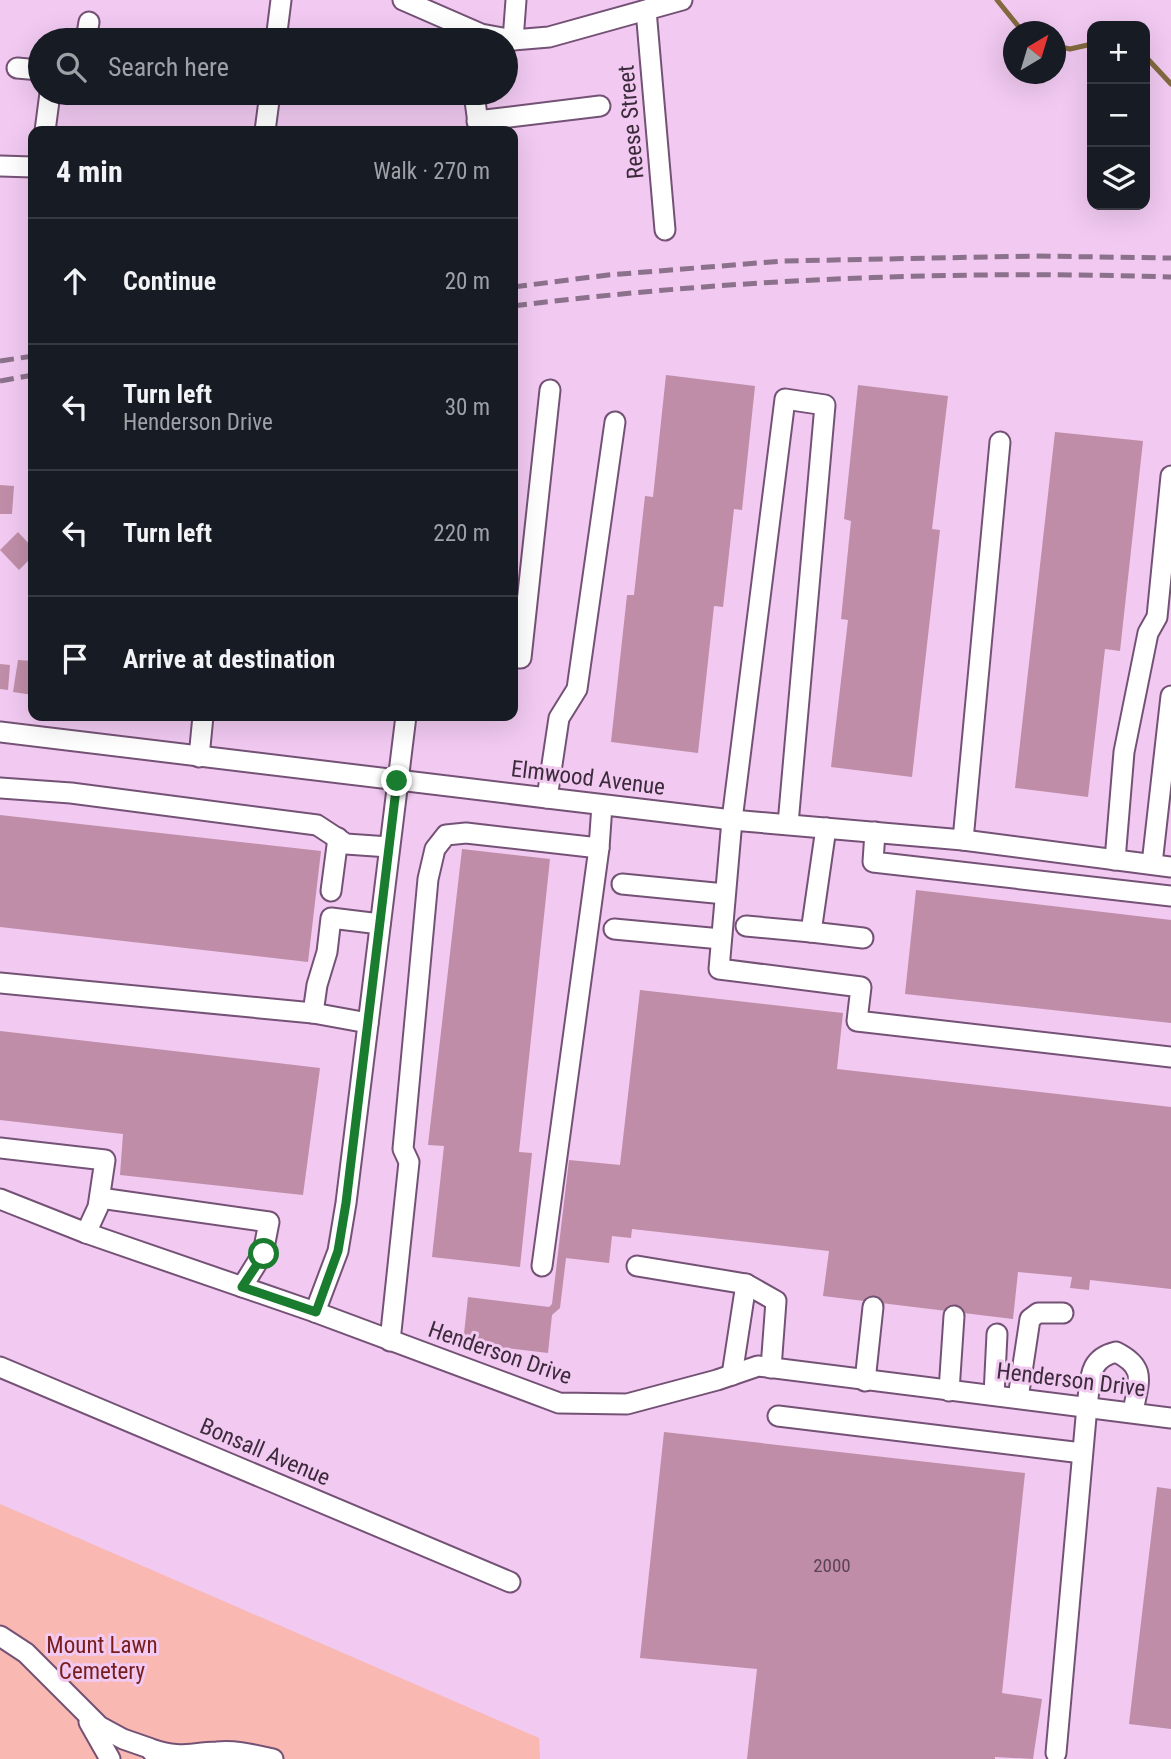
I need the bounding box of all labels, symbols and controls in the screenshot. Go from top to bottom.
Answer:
north arrow [1003,21,1066,84]
map controls [1087,21,1150,210]
button: + [1087,21,1150,84]
search box [28,28,518,105]
icon: search [52,48,90,86]
text: Search here [108,52,229,82]
street label: Reese Street [613,64,649,180]
button: − [1087,84,1150,147]
button: layers [1087,147,1150,210]
text: 4 min [56,154,123,189]
text: Walk · 270 m [373,158,490,185]
icon: ahead [56,262,94,300]
text: Continue [123,266,216,296]
text: 20 m [445,268,490,295]
text: Turn left [123,379,212,409]
icon: left [56,388,94,426]
text: 30 m [445,394,490,421]
text: Henderson Drive [123,409,273,436]
icon: left [56,514,94,552]
text: Turn left [123,518,212,548]
text: 220 m [433,520,490,547]
icon: arrive [56,640,94,678]
text: Arrive at destination [123,644,335,674]
street label: Elmwood Avenue [509,755,667,801]
route end [381,765,412,796]
route start [248,1238,279,1269]
street label: Henderson Drive [425,1316,575,1390]
street label: Henderson Drive [995,1357,1147,1403]
street label: Bonsall Avenue [196,1412,334,1492]
house number: 2000 [813,1554,851,1577]
park label: Mount Lawn Cemetery [46,1632,158,1685]

